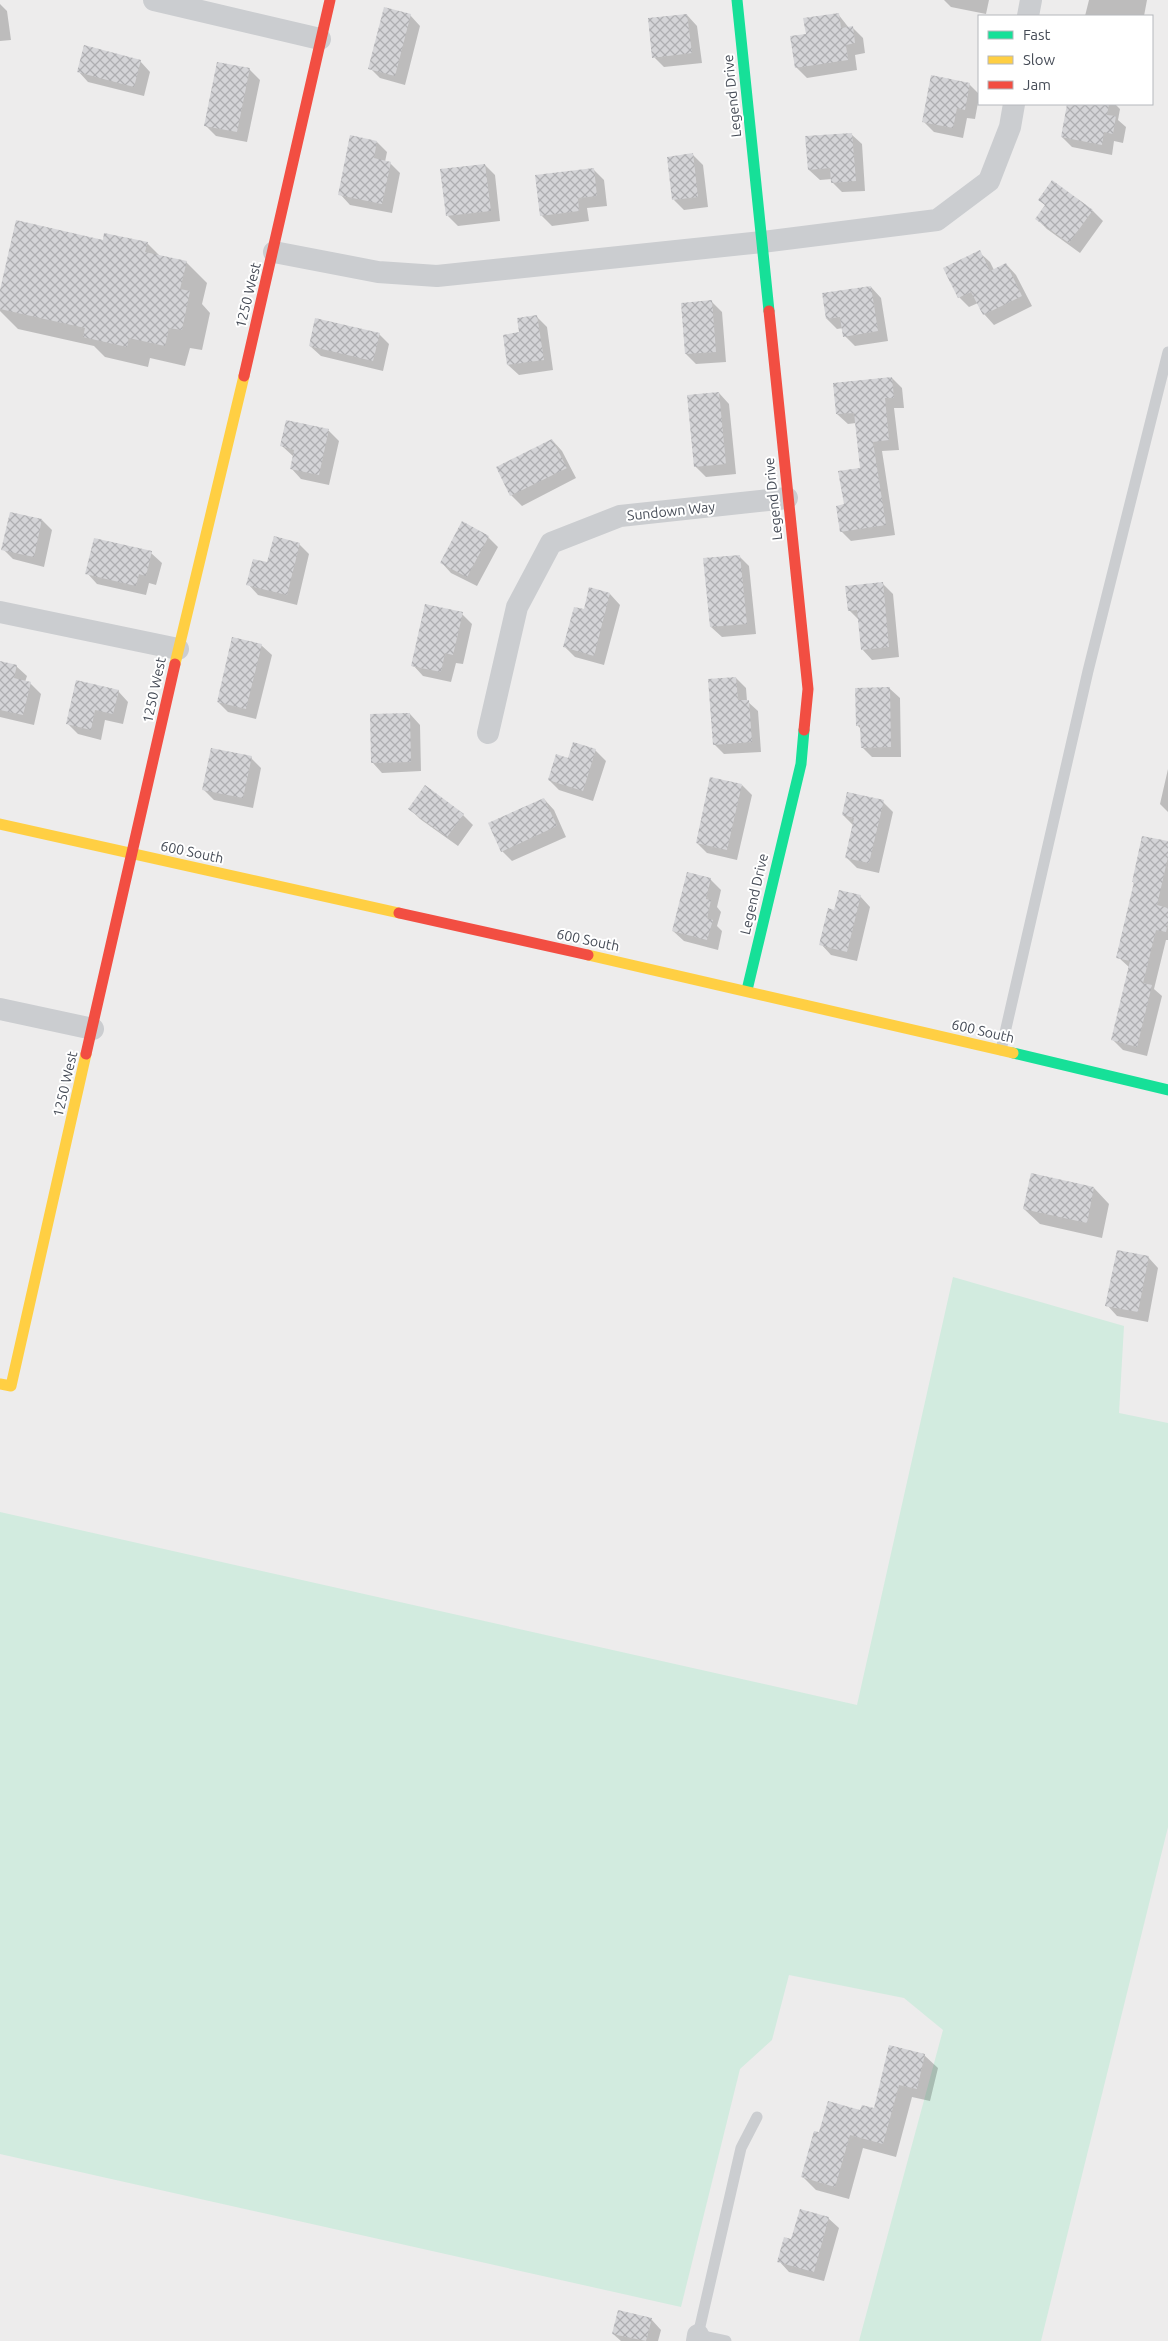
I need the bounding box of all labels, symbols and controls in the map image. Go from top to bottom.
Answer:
legend [978,15,1153,105]
text: Fast [1023,26,1051,43]
text: Slow [1023,51,1056,68]
street label: Legend Drive [720,54,744,138]
text: Jam [1023,76,1051,93]
street label: 1250 West [232,260,264,329]
street label: Legend Drive [761,457,785,541]
street label: Sundown Way [626,498,716,524]
street label: 1250 West [139,655,169,724]
street label: 600 South [159,838,225,866]
street label: Legend Drive [737,852,771,936]
street label: 600 South [555,926,621,954]
street label: 600 South [950,1016,1016,1046]
street label: 1250 West [50,1049,80,1118]

